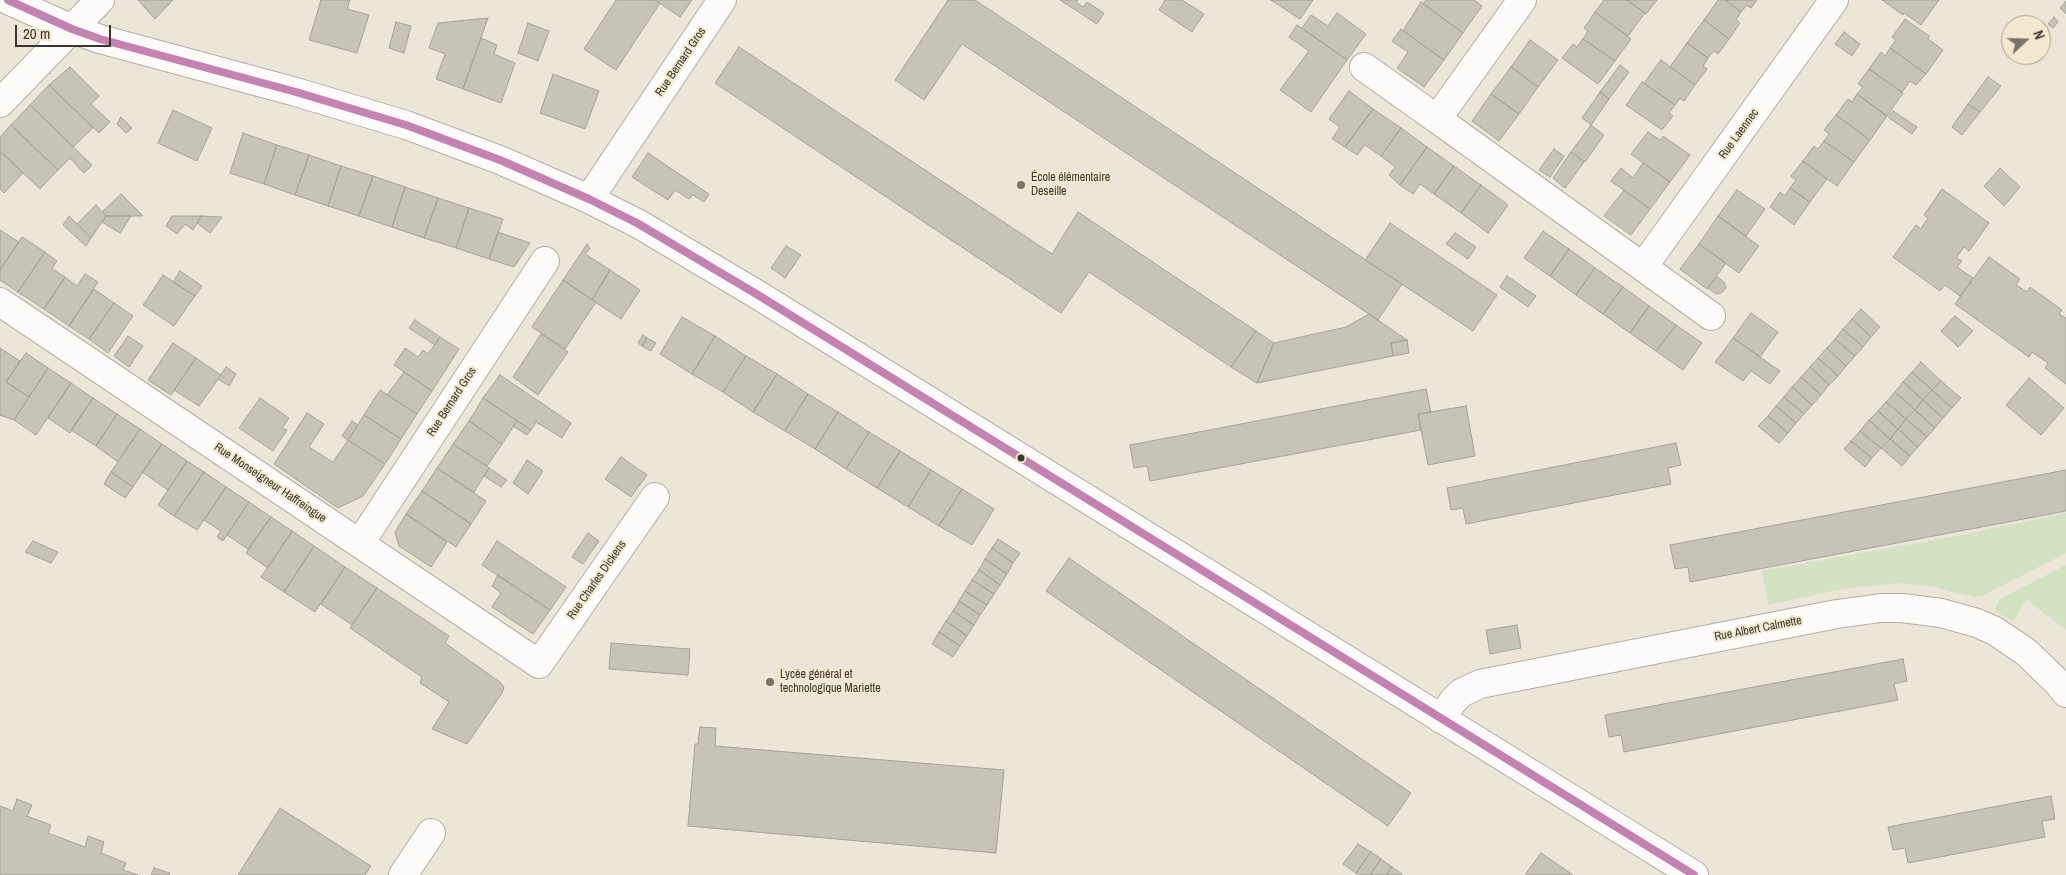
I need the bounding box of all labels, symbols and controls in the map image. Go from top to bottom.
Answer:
scale bar [18,15,114,47]
north arrow [2001,15,2051,65]
text: 20 m [23,23,50,44]
street label: Rue Bernard Gros [653,25,709,99]
text: N [2029,28,2049,42]
street label: Rue Laennec [1716,106,1762,162]
place label: École élémentaire Deseille [1031,171,1110,199]
marker: École élémentaire Deseille [1015,179,1027,191]
street label: Rue Bernard Gros [424,365,480,439]
street label: Rue Monseigneur Haffreingue [211,440,329,526]
unlabelled marker [1016,453,1026,463]
street label: Rue Charles Dickens [564,538,630,622]
street label: Rue Albert Calmette [1713,613,1803,645]
place label: Lycée général et technologique Mariette [780,668,881,696]
marker: Lycée général et technologique Mariette [764,676,776,688]

